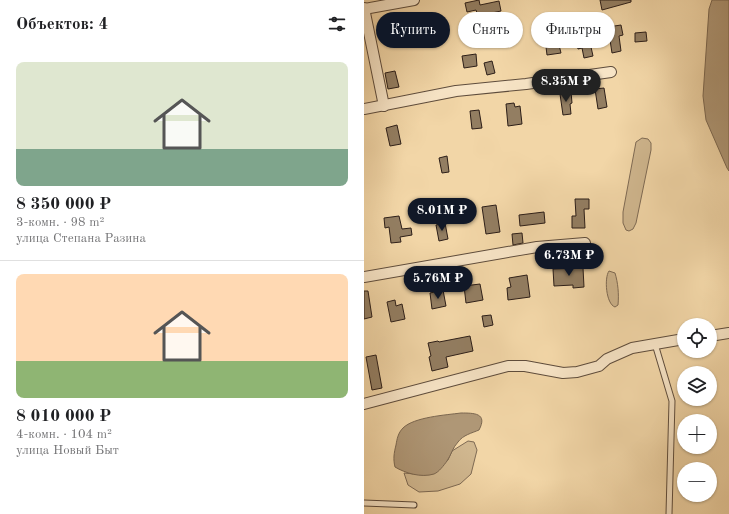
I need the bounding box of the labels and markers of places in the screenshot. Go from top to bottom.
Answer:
pin: 8.35M ₽ [529,69,603,103]
pin: 8.01M ₽ [405,198,479,232]
pin: 6.73M ₽ [532,243,606,277]
pin: 5.76M ₽ [401,266,475,300]

